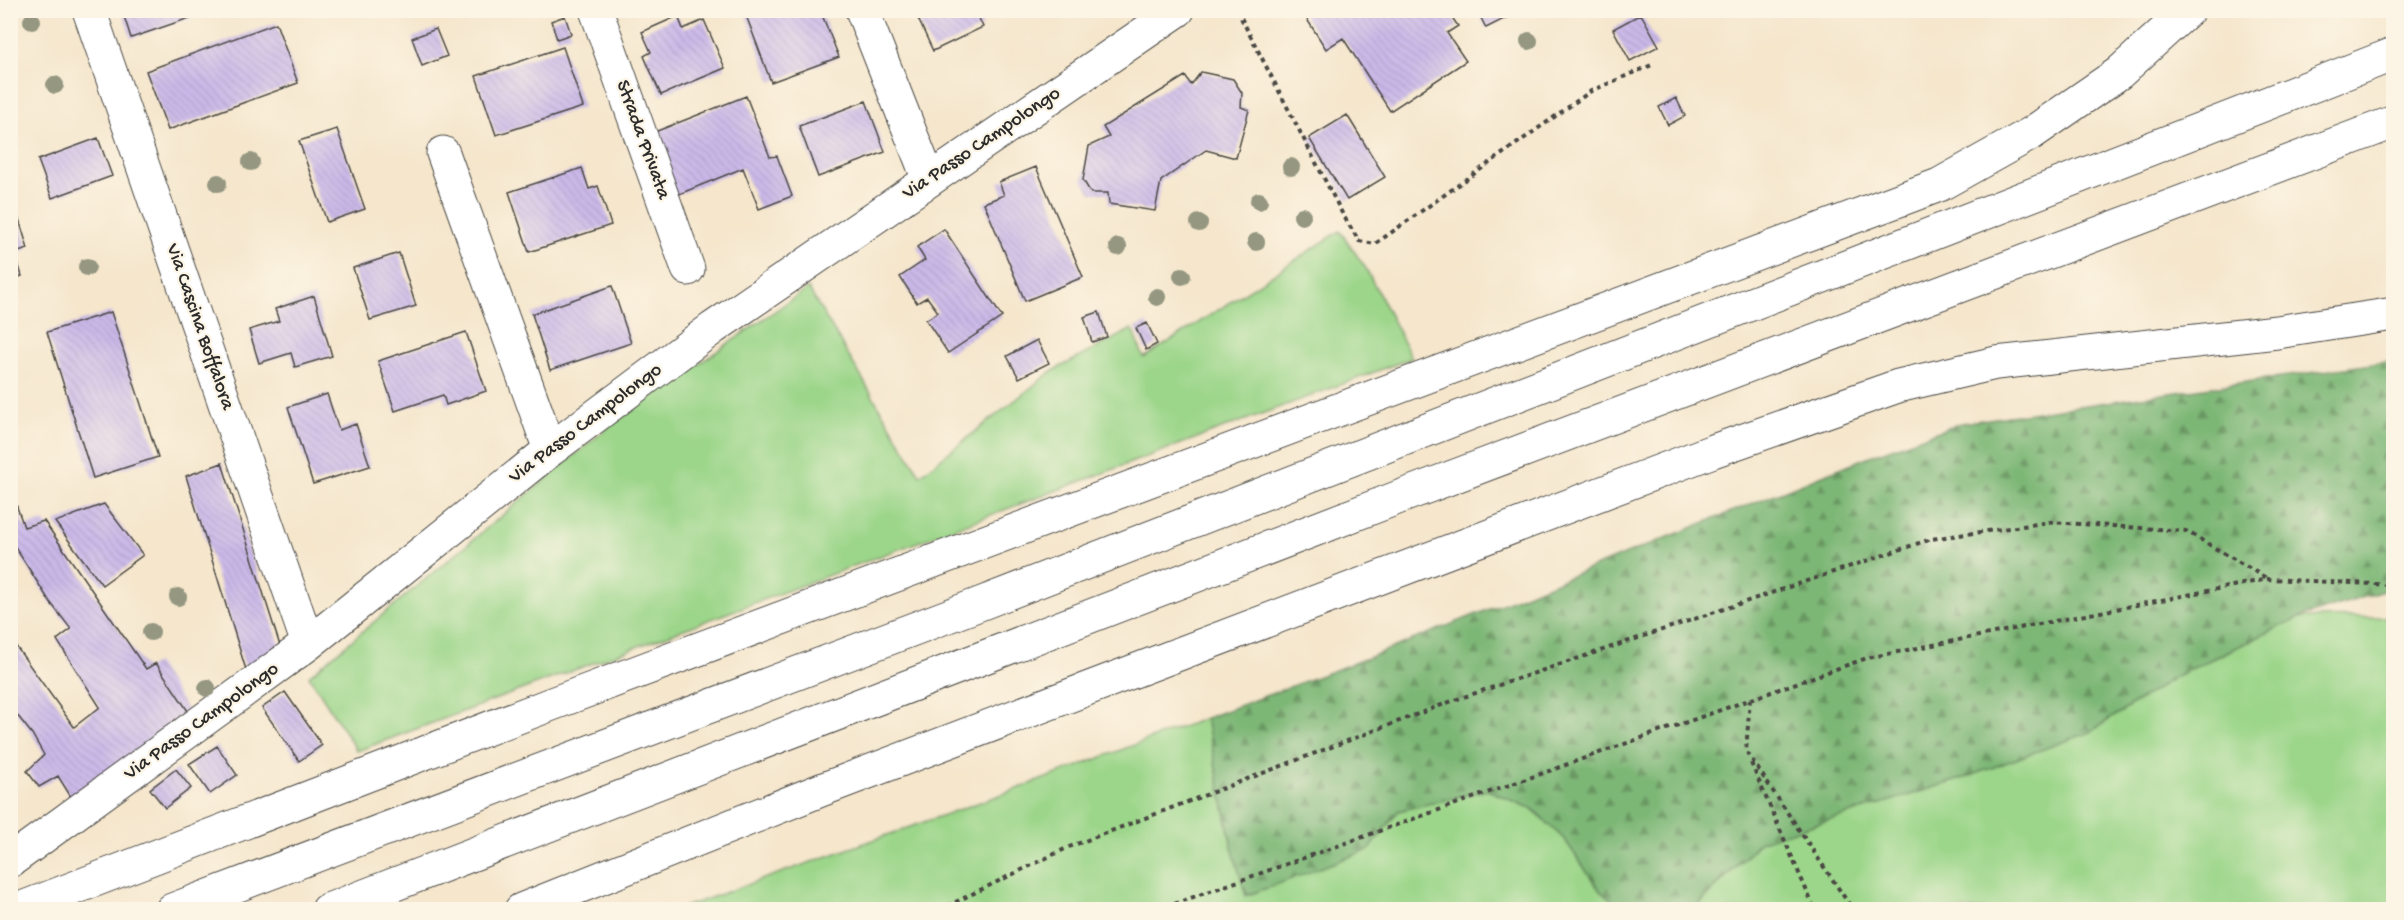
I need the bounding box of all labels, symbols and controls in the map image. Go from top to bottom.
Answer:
street label: Strada Privata [610,77,674,203]
street label: Via Passo Campolongo [898,83,1065,206]
street label: Via Cascina Boffalora [159,240,238,414]
street label: Via Passo Campolongo [504,359,667,490]
street label: Via Passo Campolongo [119,658,284,786]

